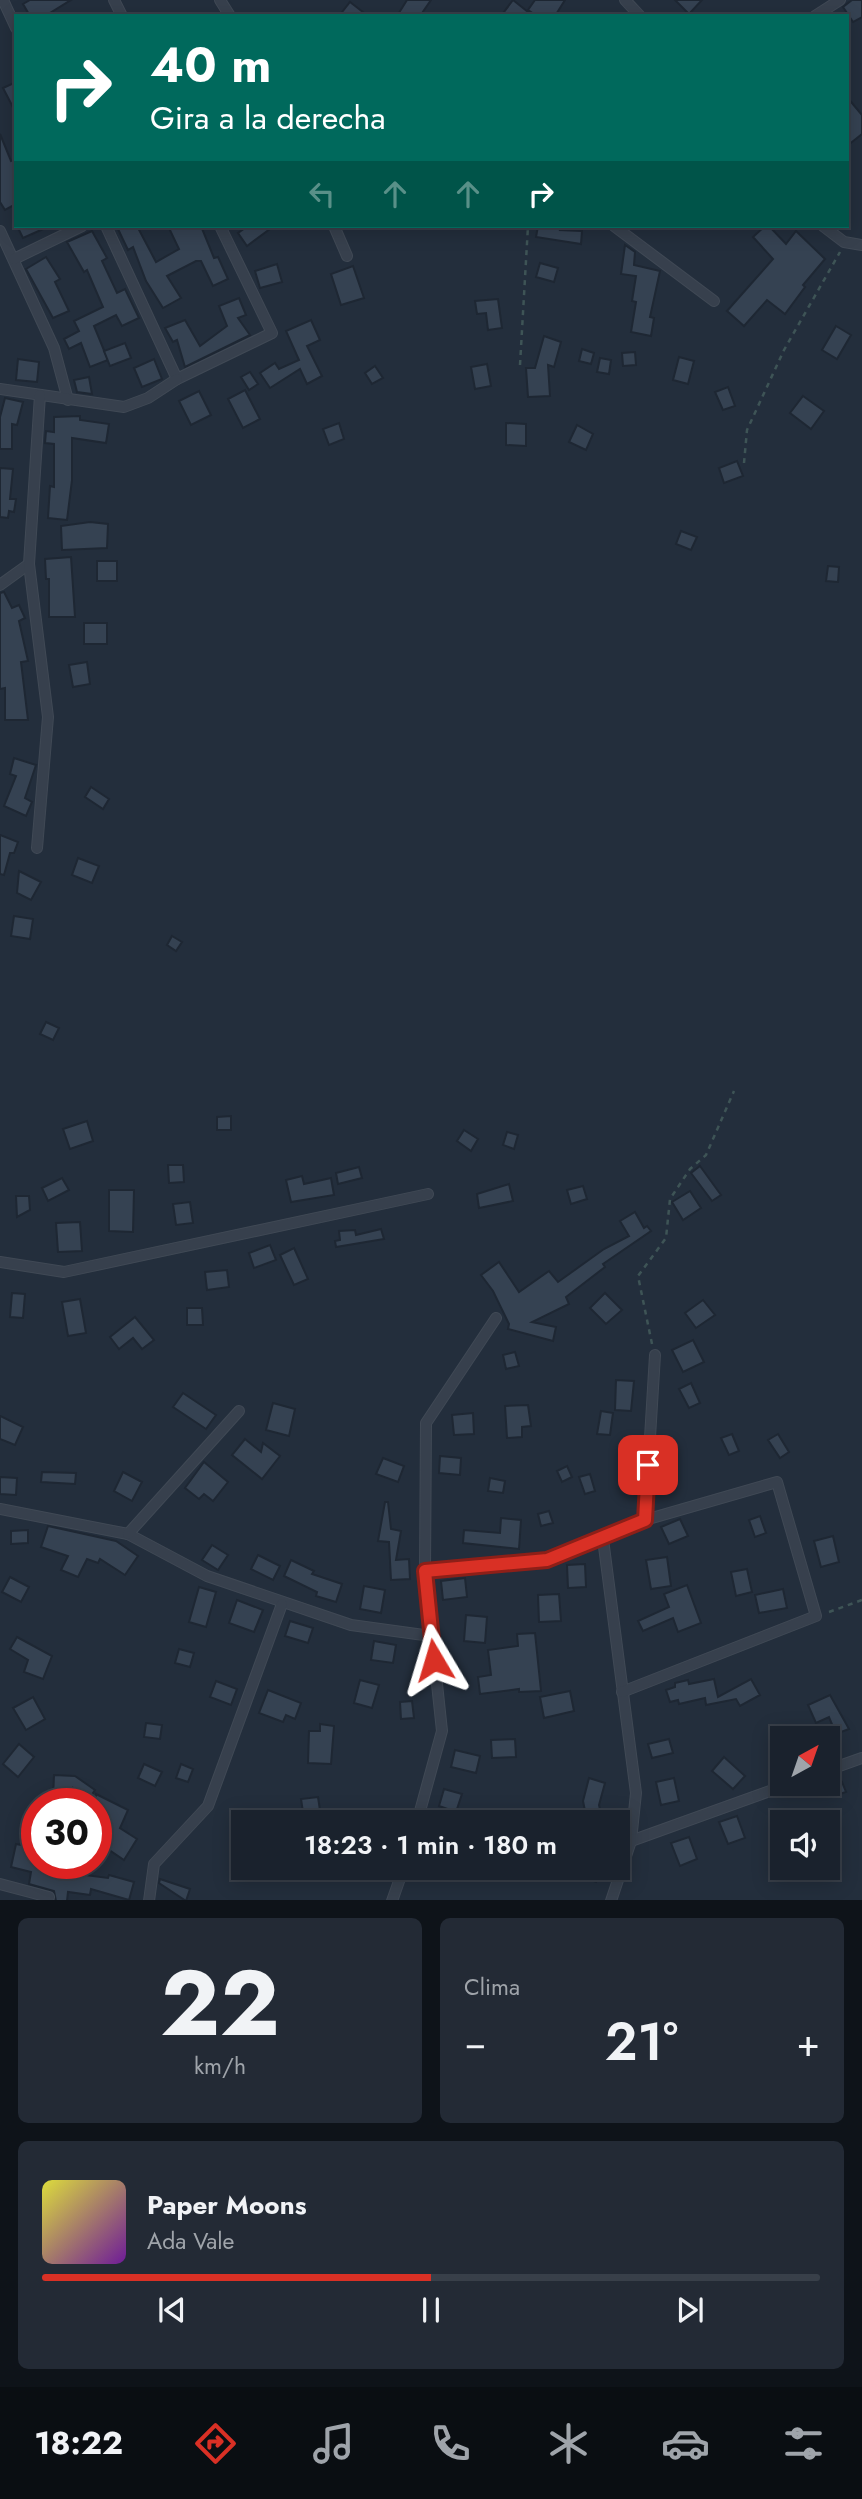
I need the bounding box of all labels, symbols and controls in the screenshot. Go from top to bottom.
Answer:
text: 40 m [150,30,272,100]
icon: right [35,42,126,133]
text: Gira a la derecha [150,95,386,141]
icon: left [303,175,341,213]
icon: ahead [376,175,414,213]
icon: ahead [449,175,487,213]
icon: right [522,175,560,213]
pin [618,1435,678,1495]
icon: arrive [629,1446,667,1484]
position arrow [397,1623,471,1697]
north arrow [770,1726,840,1796]
map controls [770,1726,840,1880]
speed limit sign: 30 [21,1788,112,1879]
button: sound [770,1810,840,1880]
text: 18:23 · 1 min · 180 m [304,1826,557,1864]
text: 22 [160,1938,280,2069]
text: Clima [464,1970,520,2004]
text: 21° [605,2004,678,2080]
text: − [464,2015,486,2070]
text: + [797,2015,820,2070]
text: km/h [194,2049,246,2083]
text: Paper Moons [147,2186,307,2224]
text: Ada Vale [147,2224,234,2258]
icon: previous [153,2291,191,2329]
icon: pause [412,2291,450,2329]
icon: next [671,2291,709,2329]
icon: directions [191,2419,240,2468]
icon: music [309,2419,358,2468]
icon: phone [426,2419,475,2468]
icon: climate [544,2419,593,2468]
icon: car [661,2419,710,2468]
icon: filters [779,2419,828,2468]
text: 18:22 [34,2420,123,2466]

